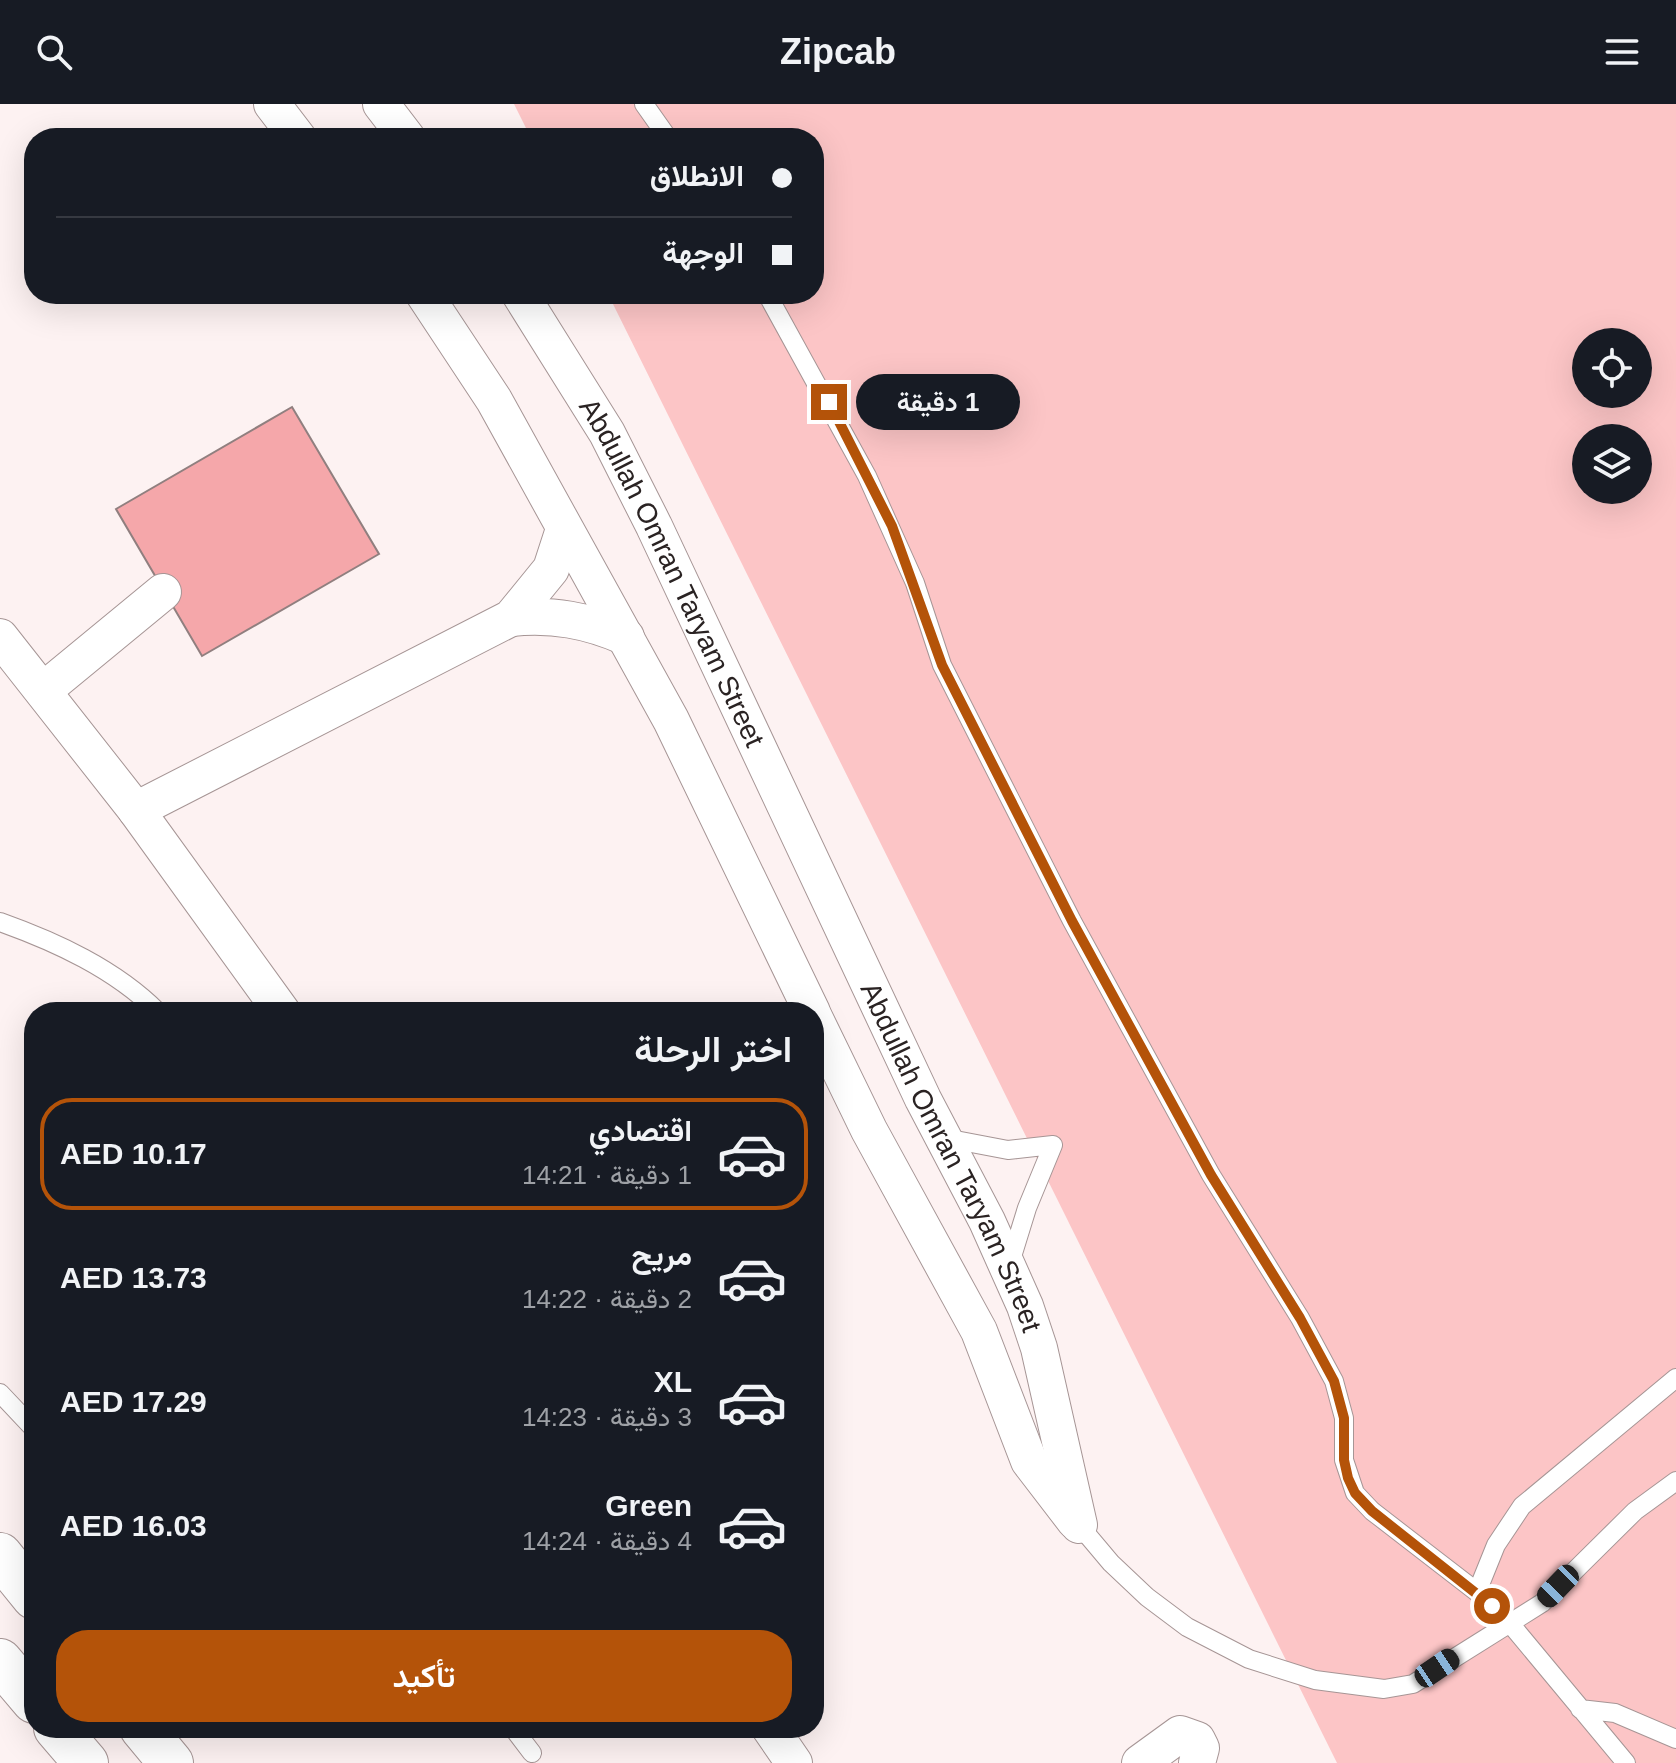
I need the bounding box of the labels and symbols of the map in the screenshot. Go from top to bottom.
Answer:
callout: 1 دقيقة [857,374,1021,430]
route end [811,384,847,420]
street label: Abdullah Omran Taryam Street [573,393,770,752]
street label: Abdullah Omran Taryam Street [854,977,1048,1336]
car [1533,1560,1583,1612]
route start [1474,1588,1510,1624]
car [1410,1645,1464,1691]

